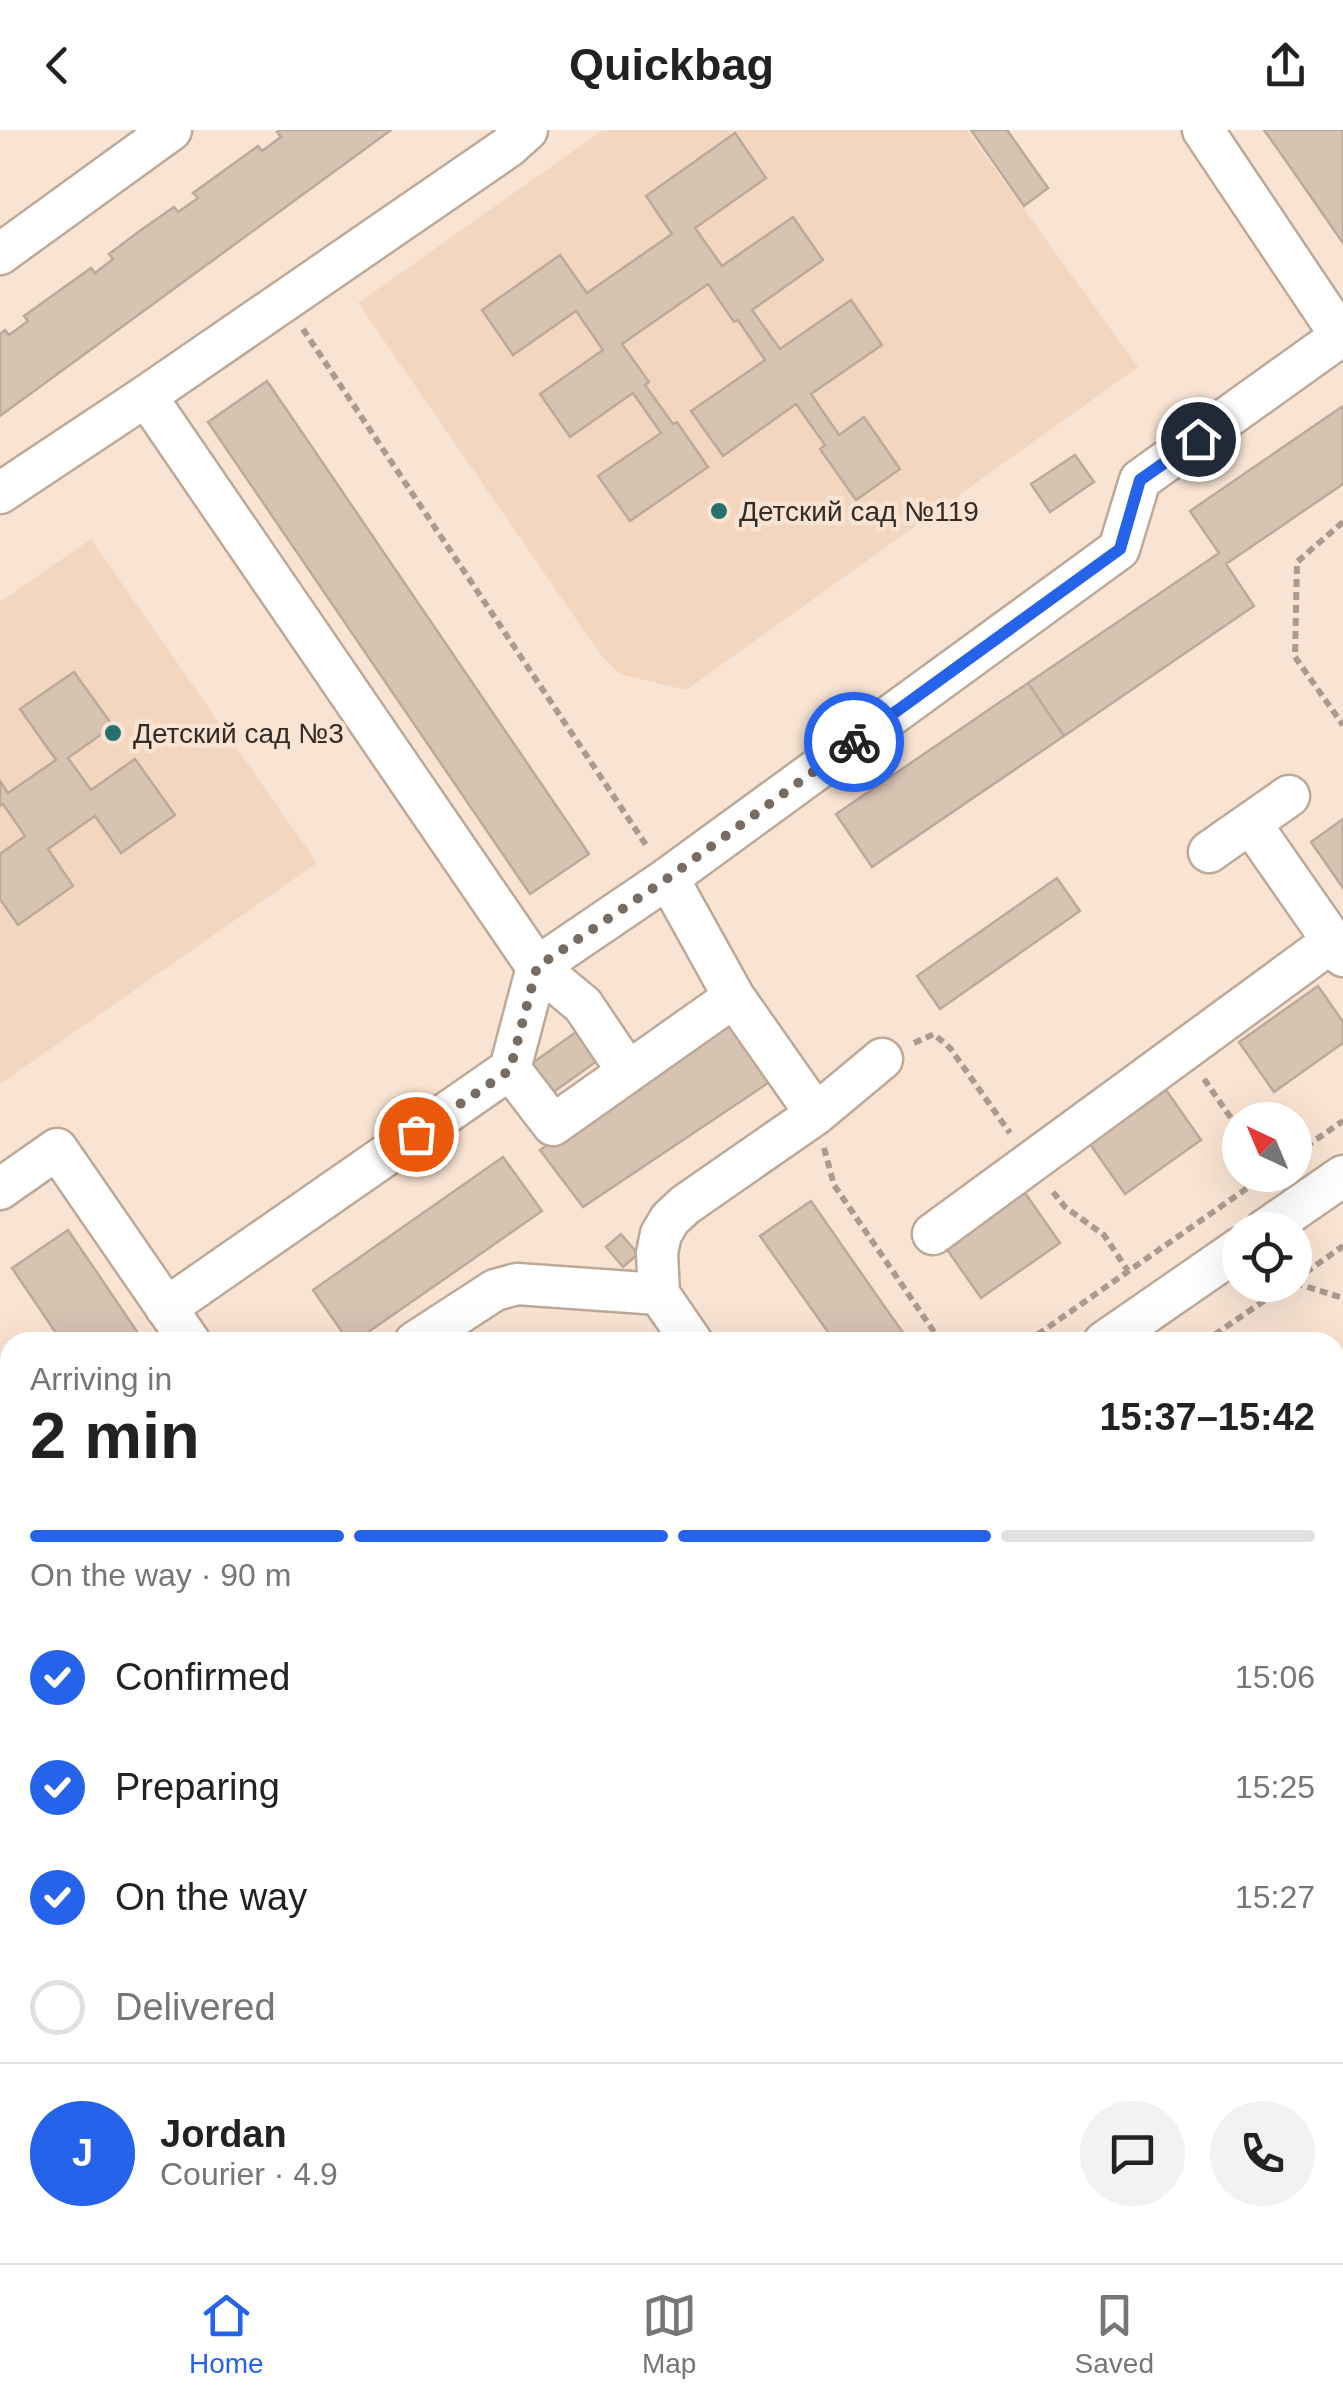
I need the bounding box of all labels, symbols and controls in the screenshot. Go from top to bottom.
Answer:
icon: back [30,38,85,93]
icon: share [1258,38,1313,93]
text: Quickbag [569,39,774,90]
pin [1156,397,1241,482]
icon: home [1171,412,1226,467]
place label: Детский сад №119 [739,496,979,527]
marker: Детский сад №119 [708,500,730,522]
courier [804,692,904,792]
icon: bike [827,715,882,770]
place label: Детский сад №3 [133,718,344,749]
marker: Детский сад №3 [102,722,124,744]
pin [374,1092,459,1177]
north arrow [1222,1102,1312,1192]
map controls [1222,1102,1312,1302]
icon: bag [389,1107,444,1162]
button: locate [1222,1212,1312,1302]
text: Arriving in [30,1361,172,1397]
text: 15:37–15:42 [1099,1396,1315,1438]
text: 2 min [30,1399,200,1472]
text: On the way · 90 m [30,1557,291,1593]
icon: check [30,1650,85,1705]
text: Confirmed [115,1656,290,1698]
text: 15:06 [1235,1659,1315,1695]
icon: check [30,1760,85,1815]
text: Preparing [115,1766,280,1808]
text: 15:25 [1235,1769,1315,1805]
icon: check [30,1870,85,1925]
text: On the way [115,1876,307,1918]
text: 15:27 [1235,1879,1315,1915]
text: Delivered [115,1986,276,2028]
button: chat [1080,2101,1185,2206]
button: phone [1210,2101,1315,2206]
text: Jordan [160,2113,287,2155]
text: J [72,2132,93,2174]
text: Courier · 4.9 [160,2156,338,2192]
tab: Home [189,2288,264,2380]
tab: Map [642,2288,697,2380]
tab: Saved [1075,2288,1154,2380]

